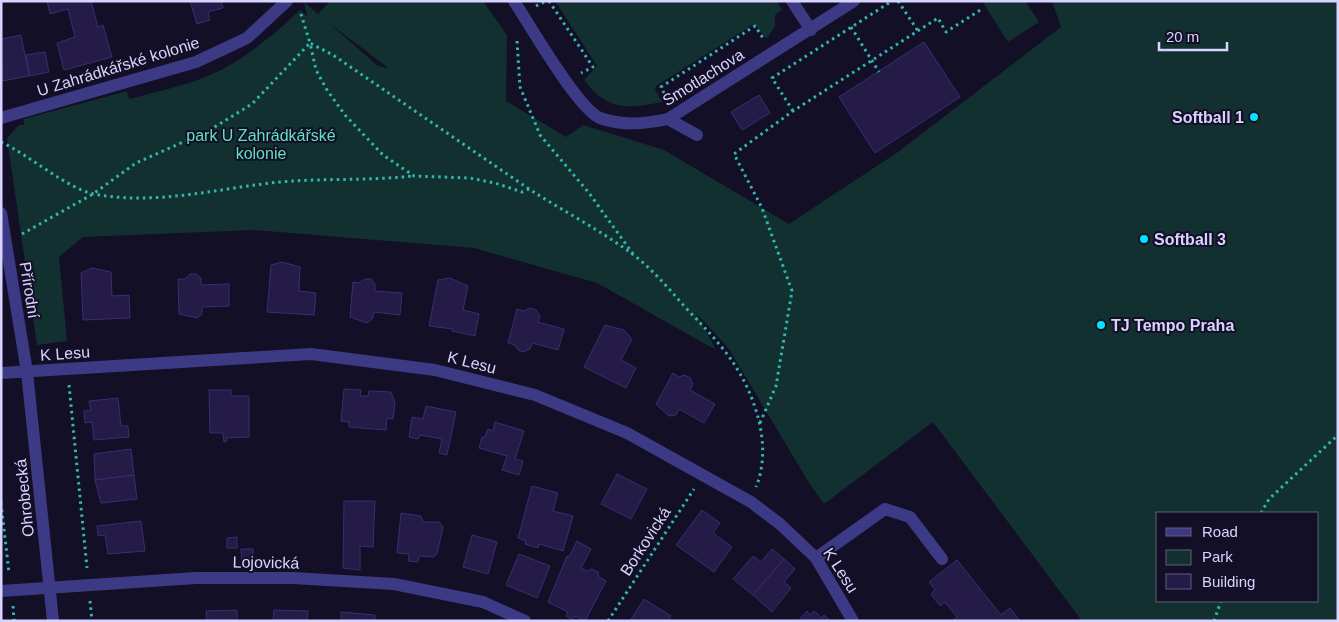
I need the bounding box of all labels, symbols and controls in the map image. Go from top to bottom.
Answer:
scale bar [1159,20,1226,52]
text: 20 m [1166,28,1199,45]
street label: U Zahrádkářské kolonie [35,34,202,99]
street label: Smotlachova [660,46,747,109]
place label: Softball 1 [1172,109,1244,126]
marker: Softball 1 [1248,111,1260,123]
park label: park U Zahrádkářské kolonie [186,127,336,162]
place label: Softball 3 [1154,231,1226,248]
marker: Softball 3 [1138,233,1150,245]
street label: Přírodní [17,261,42,320]
place label: TJ Tempo Praha [1111,317,1234,334]
marker: TJ Tempo Praha [1095,319,1107,331]
street label: K Lesu [40,343,90,364]
street label: K Lesu [446,348,498,377]
street label: Ohrobecká [12,458,37,538]
street label: Borkovická [617,504,674,579]
legend [1156,512,1319,602]
text: Road [1202,523,1238,540]
street label: K Lesu [820,545,861,596]
text: Park [1202,548,1233,565]
street label: Lojovická [232,553,300,572]
text: Building [1202,573,1255,590]

